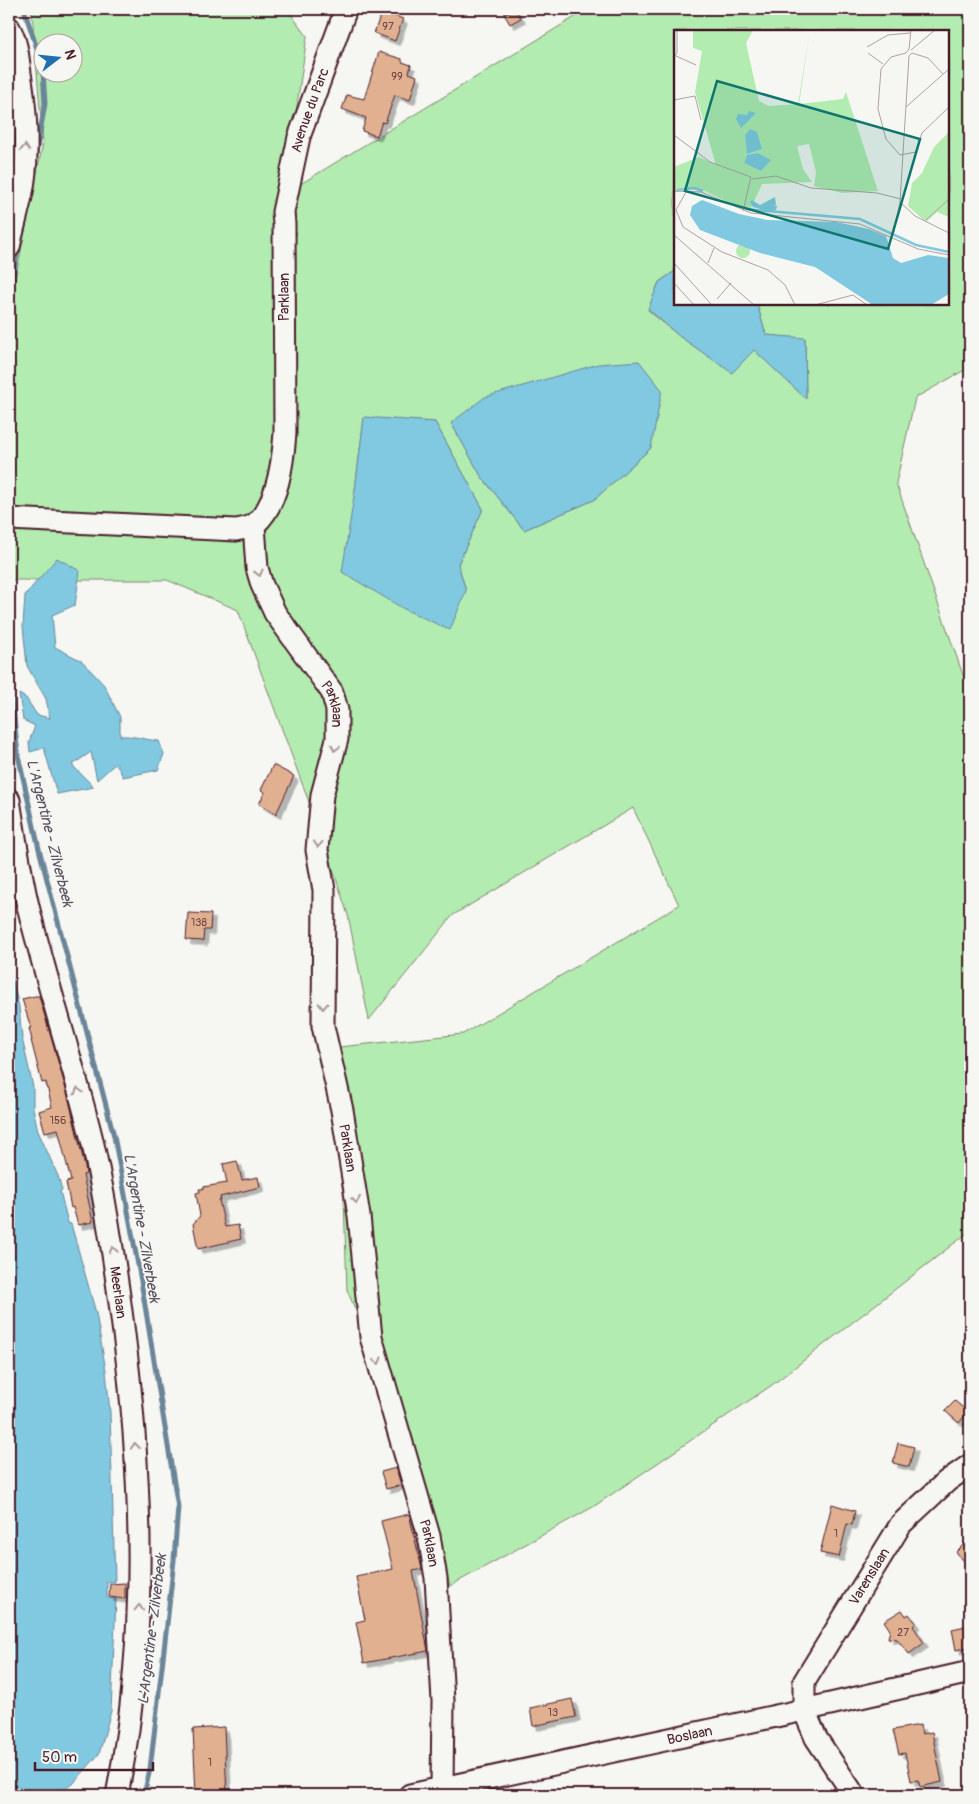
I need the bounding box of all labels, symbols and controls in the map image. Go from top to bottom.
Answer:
house number: 97 [382,20,394,33]
inset map [674,30,949,305]
north arrow [32,32,82,82]
text: N [61,48,79,61]
street label: Avenue du Parc [288,65,333,154]
house number: 99 [391,70,403,83]
one-way arrow [20,144,31,152]
street label: Parklaan [276,273,293,321]
one-way arrow [253,569,264,578]
street label: Parklaan [317,677,345,727]
one-way arrow [330,744,341,753]
water label: L'Argentine - Zilverbeek [22,757,77,910]
one-way arrow [313,840,324,848]
house number: 138 [191,916,207,929]
one-way arrow [318,1002,328,1010]
one-way arrow [74,1087,84,1095]
house number: 156 [50,1114,66,1127]
street label: Parklaan [335,1123,360,1173]
water label: L'Argentine - Zilverbeek [119,1152,164,1306]
one-way arrow [351,1196,361,1204]
one-way arrow [108,1245,118,1254]
street label: Meerlaan [106,1265,130,1320]
one-way arrow [373,1356,383,1364]
one-way arrow [130,1441,141,1449]
street label: Parklaan [416,1517,442,1568]
house number: 1 [834,1527,838,1540]
street label: Varenslaan [845,1545,893,1608]
water label: L'Argentine - Zilverbeek [134,1551,171,1705]
one-way arrow [134,1604,145,1612]
house number: 27 [897,1626,909,1639]
house number: 13 [548,1706,558,1719]
street label: Boslaan [666,1722,714,1748]
scale bar [35,1739,152,1771]
text: 50 m [42,1748,77,1767]
house number: 1 [208,1756,212,1769]

